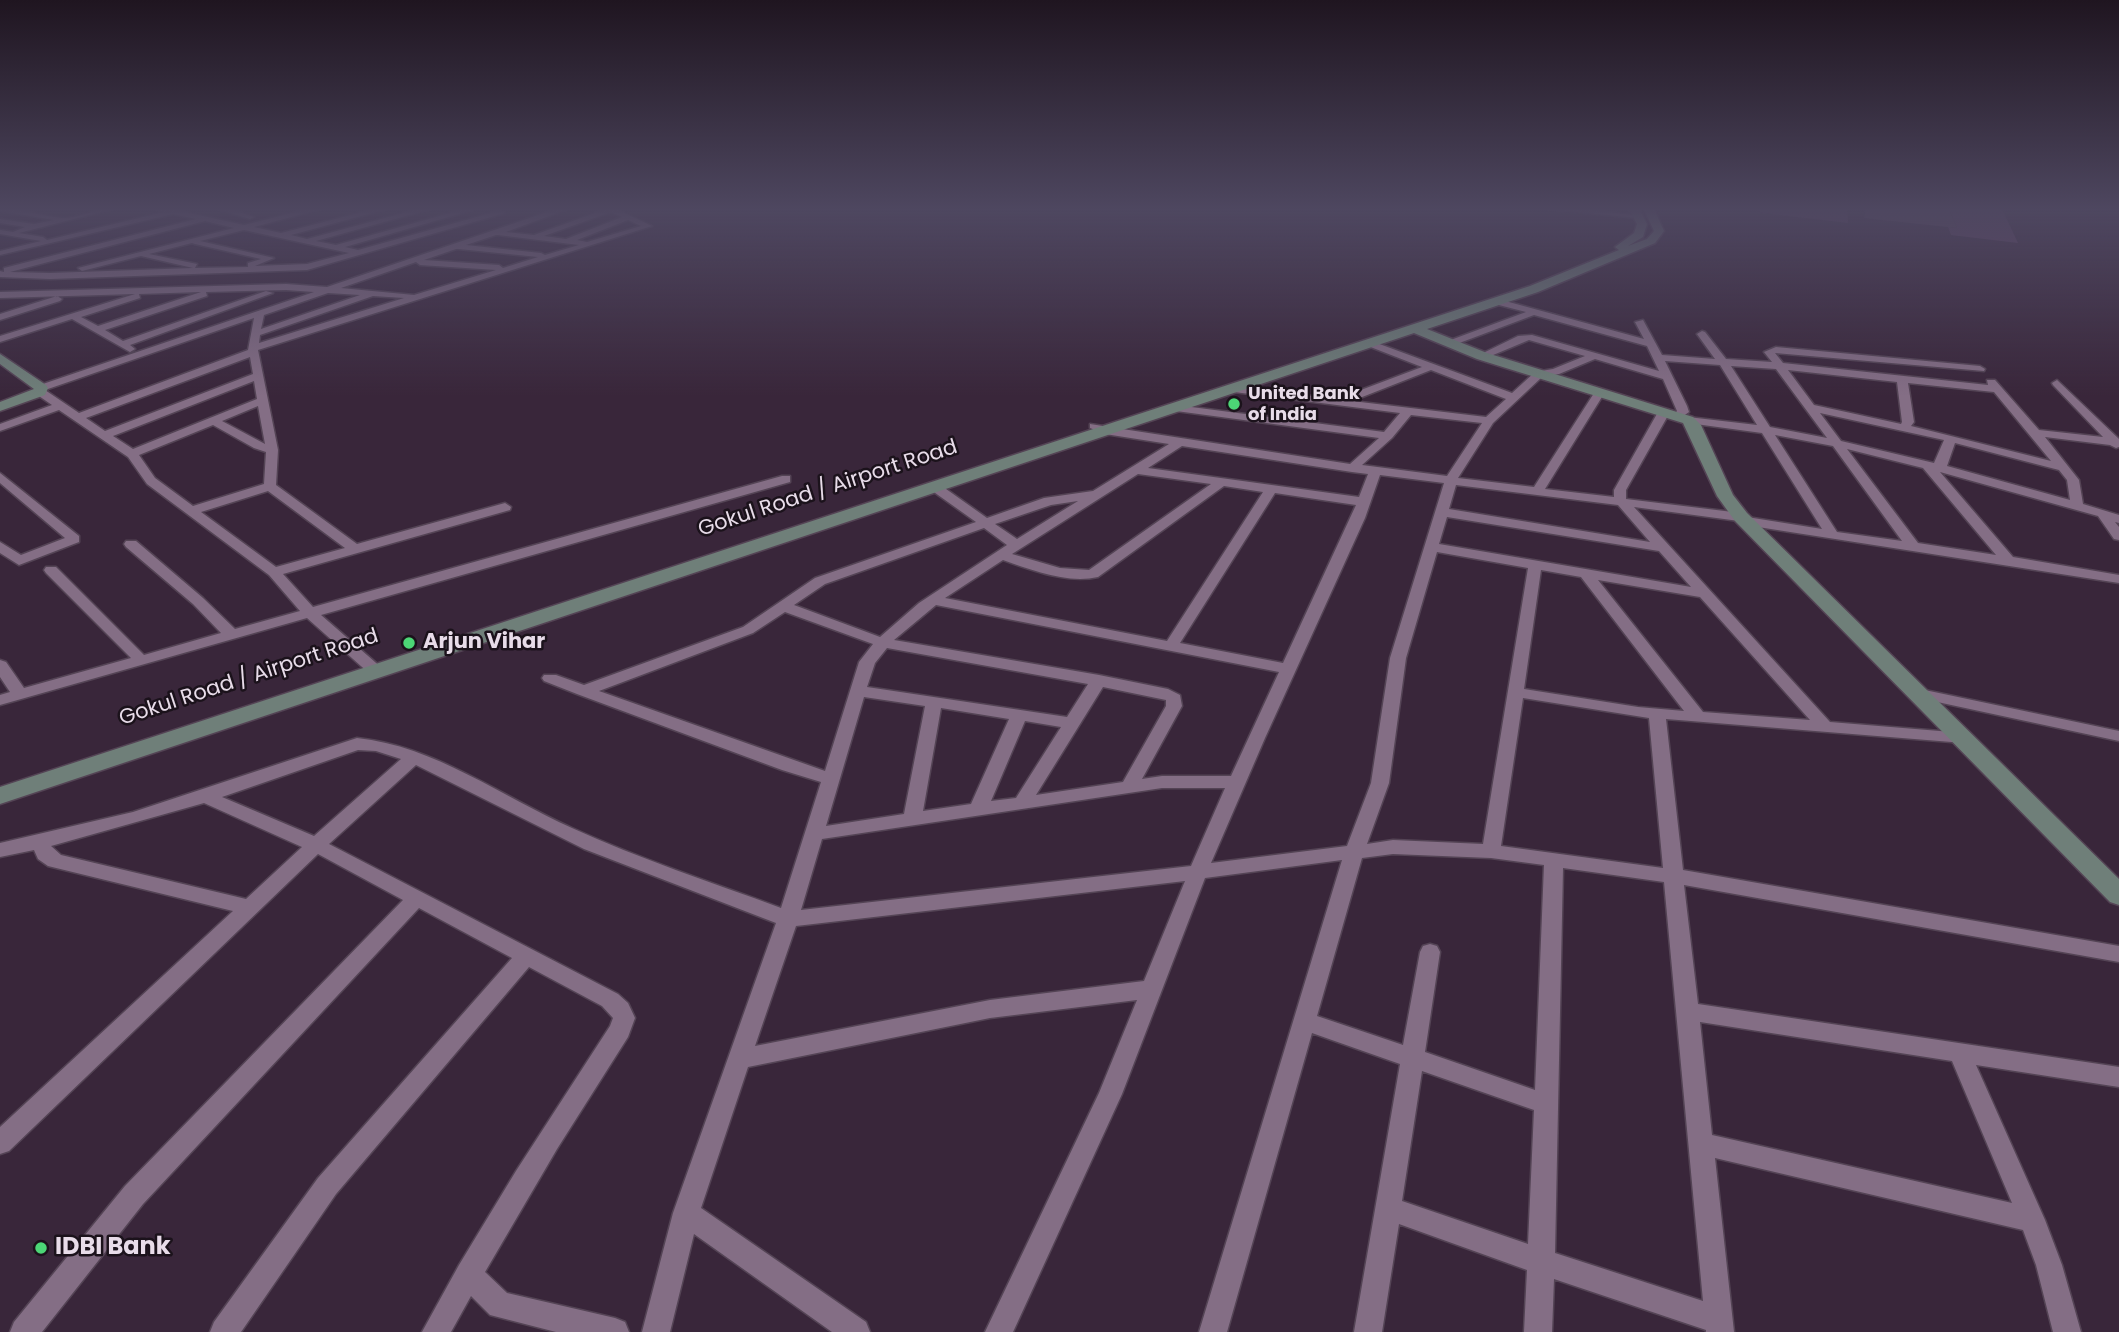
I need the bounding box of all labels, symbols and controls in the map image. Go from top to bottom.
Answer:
place label: United Bank of India [1248,383,1360,426]
marker: United Bank of India [1226,396,1242,412]
street label: Gokul Road / Airport Road [695,435,961,543]
street label: Gokul Road / Airport Road [116,624,382,732]
place label: Arjun Vihar [423,630,545,656]
marker: Arjun Vihar [401,635,417,651]
place label: IDBI Bank [55,1234,171,1262]
marker: IDBI Bank [33,1240,49,1256]

